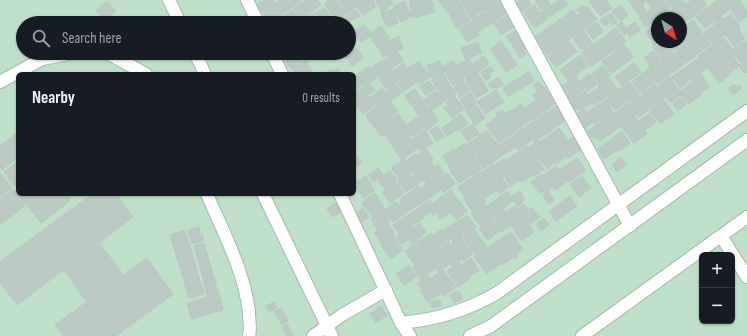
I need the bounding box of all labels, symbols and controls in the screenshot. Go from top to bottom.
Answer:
north arrow [651,12,687,48]
search box [16,16,356,60]
icon: search [30,27,52,49]
text: Search here [62,29,122,48]
text: Nearby [32,88,75,108]
text: 0 results [302,90,340,106]
map controls [699,252,735,324]
button: + [699,252,735,288]
button: − [699,288,735,324]

